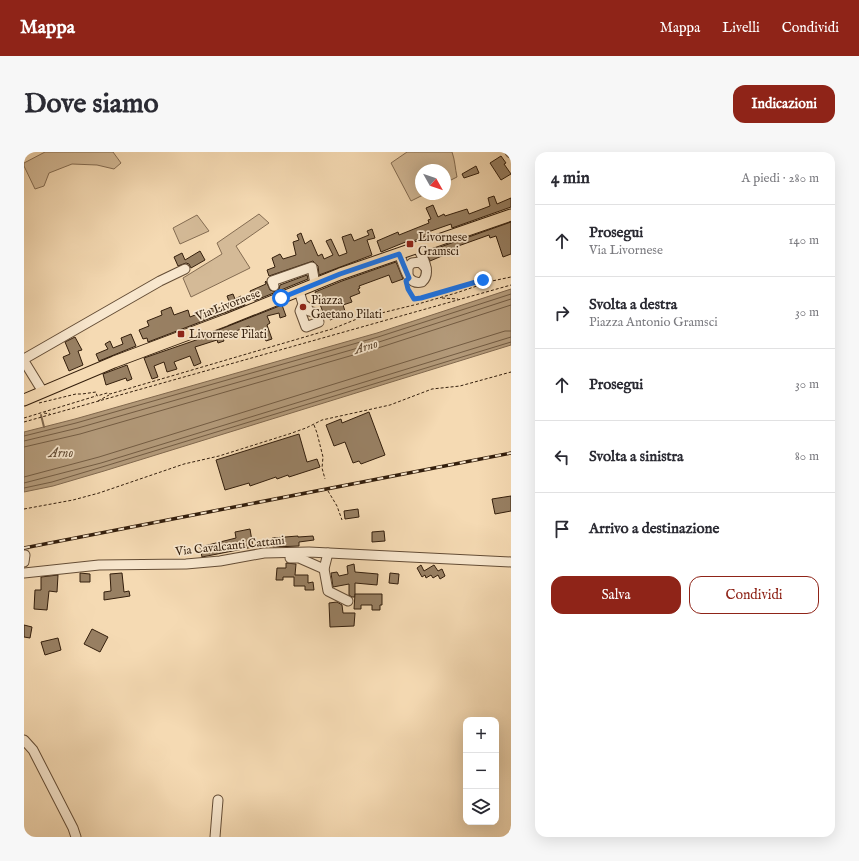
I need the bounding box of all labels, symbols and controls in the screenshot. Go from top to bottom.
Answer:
text: Mappa [20,16,75,40]
text: Mappa [660,19,700,37]
text: Livelli [722,19,760,37]
text: Condividi [782,19,839,37]
button: Indicazioni [733,85,835,123]
text: Dove siamo [24,87,159,122]
north arrow [415,164,451,200]
text: 4 min [551,168,590,189]
text: A piedi · 280 m [742,170,819,187]
text: Prosegui [589,223,643,242]
place label: Livornese Gramsci [418,230,468,259]
icon: ahead [551,230,573,252]
text: 140 m [789,232,819,249]
marker: Livornese Gramsci [405,239,415,249]
text: Via Livornese [589,242,663,259]
route end [474,271,492,289]
street label: Via Livornese [193,286,263,325]
route start [272,289,290,307]
place label: Piazza Gaetano Pilati [311,293,382,322]
text: Svolta a destra [589,295,677,314]
marker: Piazza Gaetano Pilati [298,302,308,312]
icon: right [551,302,573,324]
text: 30 m [795,304,819,321]
text: Piazza Antonio Gramsci [589,314,718,331]
place label: Livornese Pilati [189,327,267,342]
marker: Livornese Pilati [176,329,186,339]
water label: Arno [350,335,380,359]
icon: ahead [551,374,573,396]
text: Prosegui [589,375,643,394]
text: 30 m [795,376,819,393]
water label: Arno [47,445,73,462]
icon: left [551,446,573,468]
text: Svolta a sinistra [589,447,684,466]
text: 80 m [795,448,819,465]
icon: arrive [551,518,573,540]
text: Arrivo a destinazione [589,519,719,538]
street label: Via Cavalcanti Cattani [174,533,285,559]
button: Salva [551,576,681,614]
button: Condividi [689,576,819,614]
map controls [463,717,499,825]
button: + [463,717,499,753]
button: − [463,753,499,789]
button: layers [463,789,499,825]

